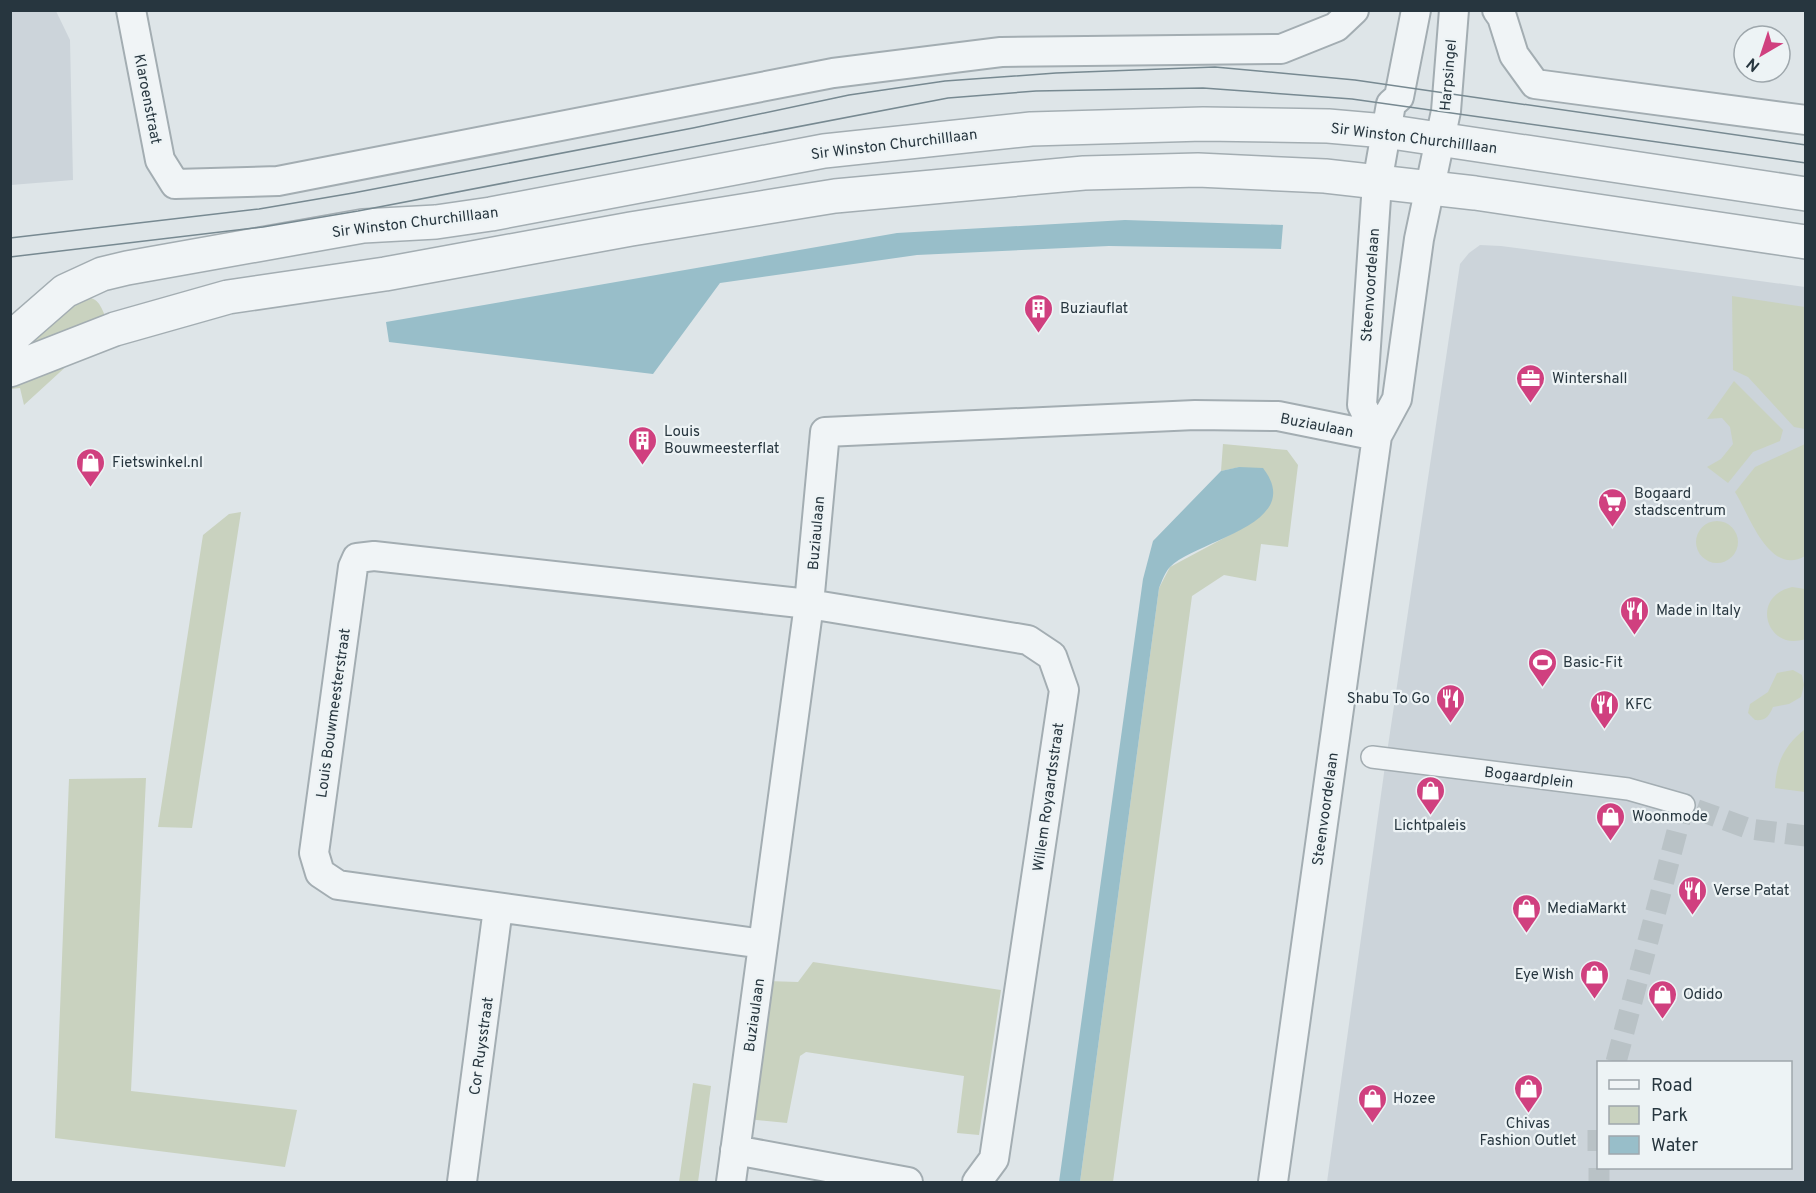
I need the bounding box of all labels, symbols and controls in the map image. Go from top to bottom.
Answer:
north arrow [1732,24,1792,84]
street label: Harpsingel [1437,38,1462,112]
street label: Klaroenstraat [128,53,165,146]
text: N [1743,53,1765,75]
street label: Sir Winston Churchilllaan [1329,120,1498,159]
street label: Sir Winston Churchilllaan [810,126,979,165]
street label: Sir Winston Churchilllaan [331,204,500,243]
street label: Steenvoordelaan [1358,227,1385,343]
building icon: Buziauflat [1023,292,1055,334]
place label: Buziauflat [1060,300,1128,319]
office icon: Wintershall [1515,362,1547,404]
place label: Wintershall [1552,370,1627,389]
street label: Buziaulaan [1278,410,1355,443]
place label: Louis Bouwmeesterflat [664,423,780,459]
building icon: Louis Bouwmeesterflat [627,424,659,466]
shop icon: Fietswinkel.nl [75,446,107,488]
place label: Fietswinkel.nl [112,454,203,473]
place label: Bogaard stadscentrum [1634,485,1726,521]
supermarket icon: Bogaard stadscentrum [1597,486,1629,528]
street label: Buziaulaan [805,495,830,571]
restaurant icon: Made in Italy [1619,594,1651,636]
place label: Made in Italy [1656,602,1741,621]
street label: Louis Bouwmeesterstraat [313,627,356,799]
sports icon: Basic-Fit [1526,646,1558,688]
place label: Basic-Fit [1563,654,1623,673]
restaurant icon: Shabu To Go [1435,682,1467,724]
restaurant icon: KFC [1588,688,1620,730]
place label: Shabu To Go [1347,690,1430,709]
place label: KFC [1625,696,1653,715]
street label: Willem Royaardsstraat [1030,722,1069,873]
street label: Steenvoordelaan [1309,751,1344,867]
street label: Bogaardplein [1483,764,1575,793]
shop icon: Lichtpaleis [1414,774,1446,816]
shop icon: Woonmode [1595,800,1627,842]
place label: Woonmode [1632,808,1708,827]
place label: Lichtpaleis [1394,817,1466,836]
restaurant icon: Verse Patat [1676,874,1708,916]
place label: Verse Patat [1713,882,1789,901]
shop icon: MediaMarkt [1510,892,1542,934]
place label: MediaMarkt [1547,900,1627,919]
shop icon: Eye Wish [1579,958,1611,1000]
place label: Eye Wish [1515,966,1574,985]
street label: Buziaulaan [741,977,770,1053]
shop icon: Odido [1646,978,1678,1020]
place label: Odido [1683,986,1723,1005]
street label: Cor Ruysstraat [466,996,499,1097]
legend [1597,1061,1792,1169]
shop icon: Chivas Fashion Outlet [1512,1072,1544,1114]
text: Road [1651,1075,1693,1098]
shop icon: Hozee [1356,1082,1388,1124]
place label: Hozee [1393,1090,1436,1109]
text: Park [1651,1105,1688,1128]
place label: Chivas Fashion Outlet [1480,1115,1576,1151]
text: Water [1651,1135,1698,1158]

